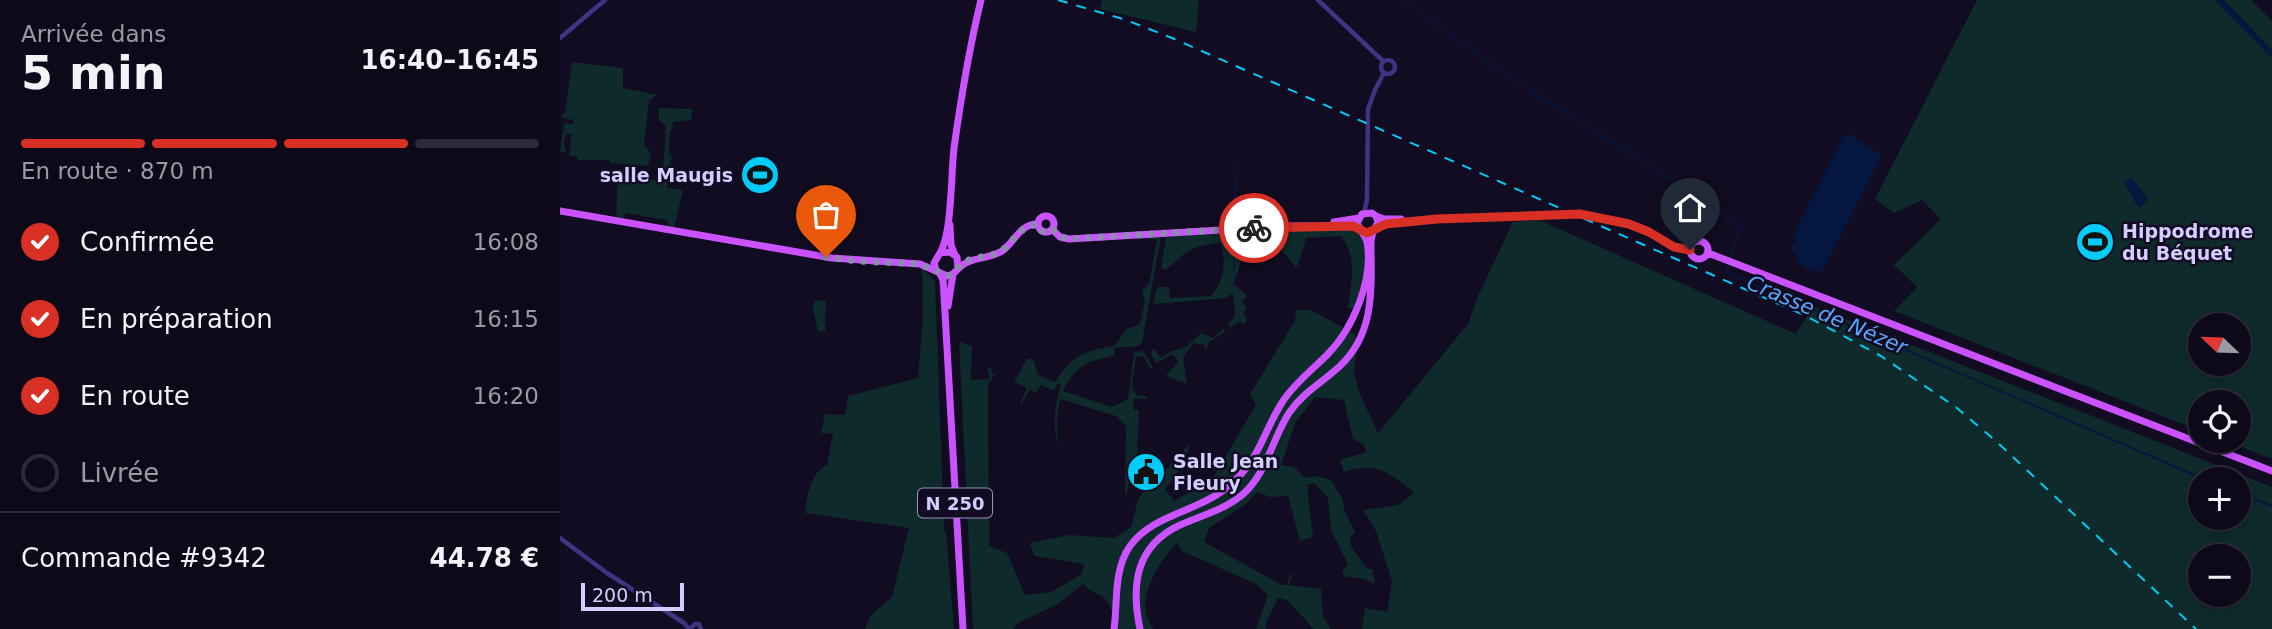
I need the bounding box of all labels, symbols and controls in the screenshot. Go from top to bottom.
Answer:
text: Arrivée dans [21,21,166,47]
text: 16:40–16:45 [360,45,539,75]
text: 5 min [21,46,165,100]
sports icon: salle Maugis [739,154,781,196]
text: En route · 870 m [21,158,214,184]
place label: salle Maugis [600,164,733,186]
pin [1660,178,1720,250]
pin [796,185,856,257]
icon: home [1671,189,1709,227]
courier [1219,193,1289,263]
icon: bag [807,196,845,234]
icon: bike [1235,209,1273,247]
place label: Hippodrome du Béquet [2122,220,2253,264]
sports icon: Hippodrome du Béquet [2074,221,2116,263]
icon: check [21,223,59,261]
text: Confirmée [80,227,214,257]
text: 16:08 [473,229,539,255]
water label: Crasse de Nézer [1743,270,1912,360]
icon: check [21,300,59,338]
text: En préparation [80,304,273,334]
text: 16:15 [473,306,539,332]
north arrow [2188,313,2250,376]
map controls [2188,313,2251,607]
icon: check [21,377,59,415]
text: En route [80,381,190,411]
text: 16:20 [473,383,539,409]
button: locate [2188,390,2251,453]
place label: Salle Jean Fleury [1173,450,1278,494]
public building icon: Salle Jean Fleury [1125,451,1167,493]
text: Livrée [80,458,159,488]
button: + [2188,467,2251,530]
road number: N 250 [918,489,992,518]
text: Commande #9342 [21,543,267,573]
text: 44.78 € [430,543,539,573]
button: − [2188,544,2251,607]
scale bar [581,580,684,612]
text: 200 m [592,584,653,606]

